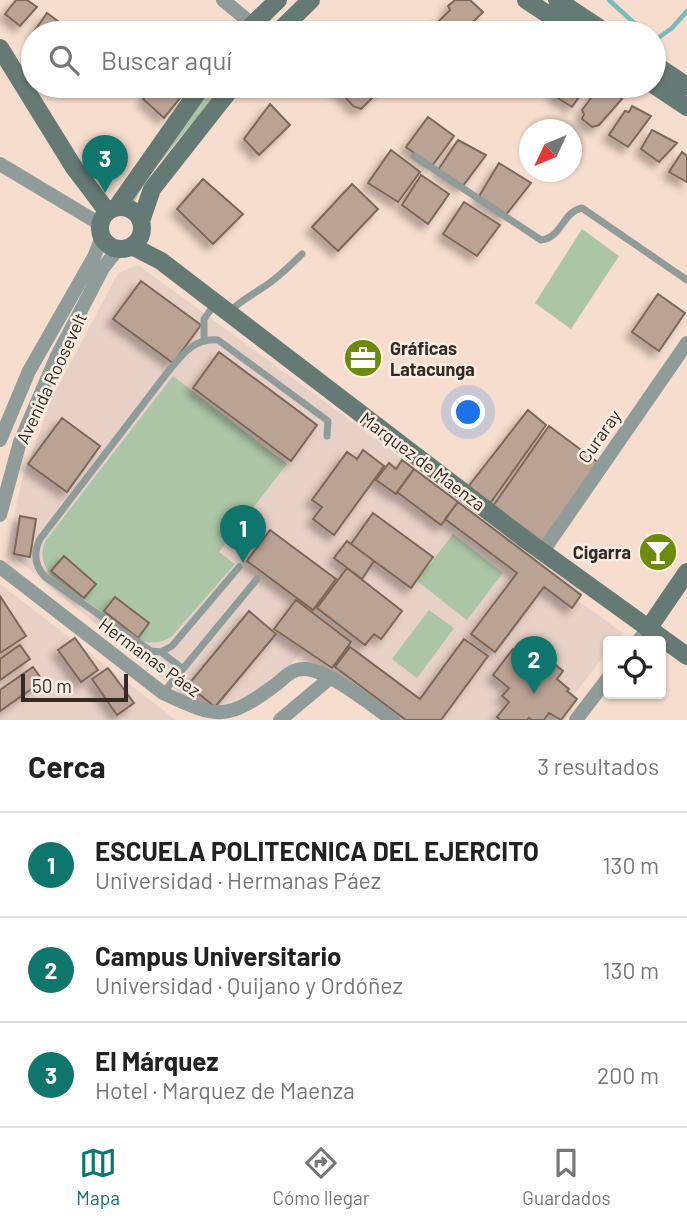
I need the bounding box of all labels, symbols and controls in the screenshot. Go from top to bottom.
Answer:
search box [21,21,666,98]
icon: search [45,41,83,79]
text: Buscar aquí [101,44,232,75]
north arrow [519,119,582,182]
pin: 3 [82,135,128,193]
street label: Avenida Roosevelt [11,309,91,447]
office icon: Gráficas Latacunga [342,337,384,379]
place label: Gráficas Latacunga [390,337,475,380]
your location [451,395,485,429]
street label: Curaray [573,405,625,467]
street label: Marquez de Maenza [356,407,490,515]
pin: 1 [220,505,266,563]
bar icon: Cigarra [637,531,679,573]
place label: Cigarra [573,541,631,563]
street label: Hermanas Páez [95,613,205,701]
pin: 2 [511,636,557,694]
map controls [603,636,666,699]
button: locate [603,636,666,699]
scale bar [21,671,128,703]
text: 50 m [32,674,72,697]
text: Cerca [28,748,106,784]
text: 3 resultados [537,752,659,780]
text: ESCUELA POLITECNICA DEL EJERCITO [95,835,539,866]
text: 1 [47,851,55,879]
text: 130 m [602,851,659,879]
text: Universidad · Hermanas Páez [95,866,381,894]
text: Campus Universitario [95,940,342,971]
text: 2 [45,956,57,984]
text: 130 m [602,956,659,984]
text: Universidad · Quijano y Ordóñez [95,971,403,999]
text: El Márquez [95,1045,219,1076]
text: 3 [45,1061,57,1089]
text: 200 m [597,1061,659,1089]
text: Hotel · Marquez de Maenza [95,1076,355,1104]
tab: Mapa [76,1144,120,1209]
tab: Cómo llegar [273,1144,370,1209]
tab: Guardados [522,1144,611,1209]

